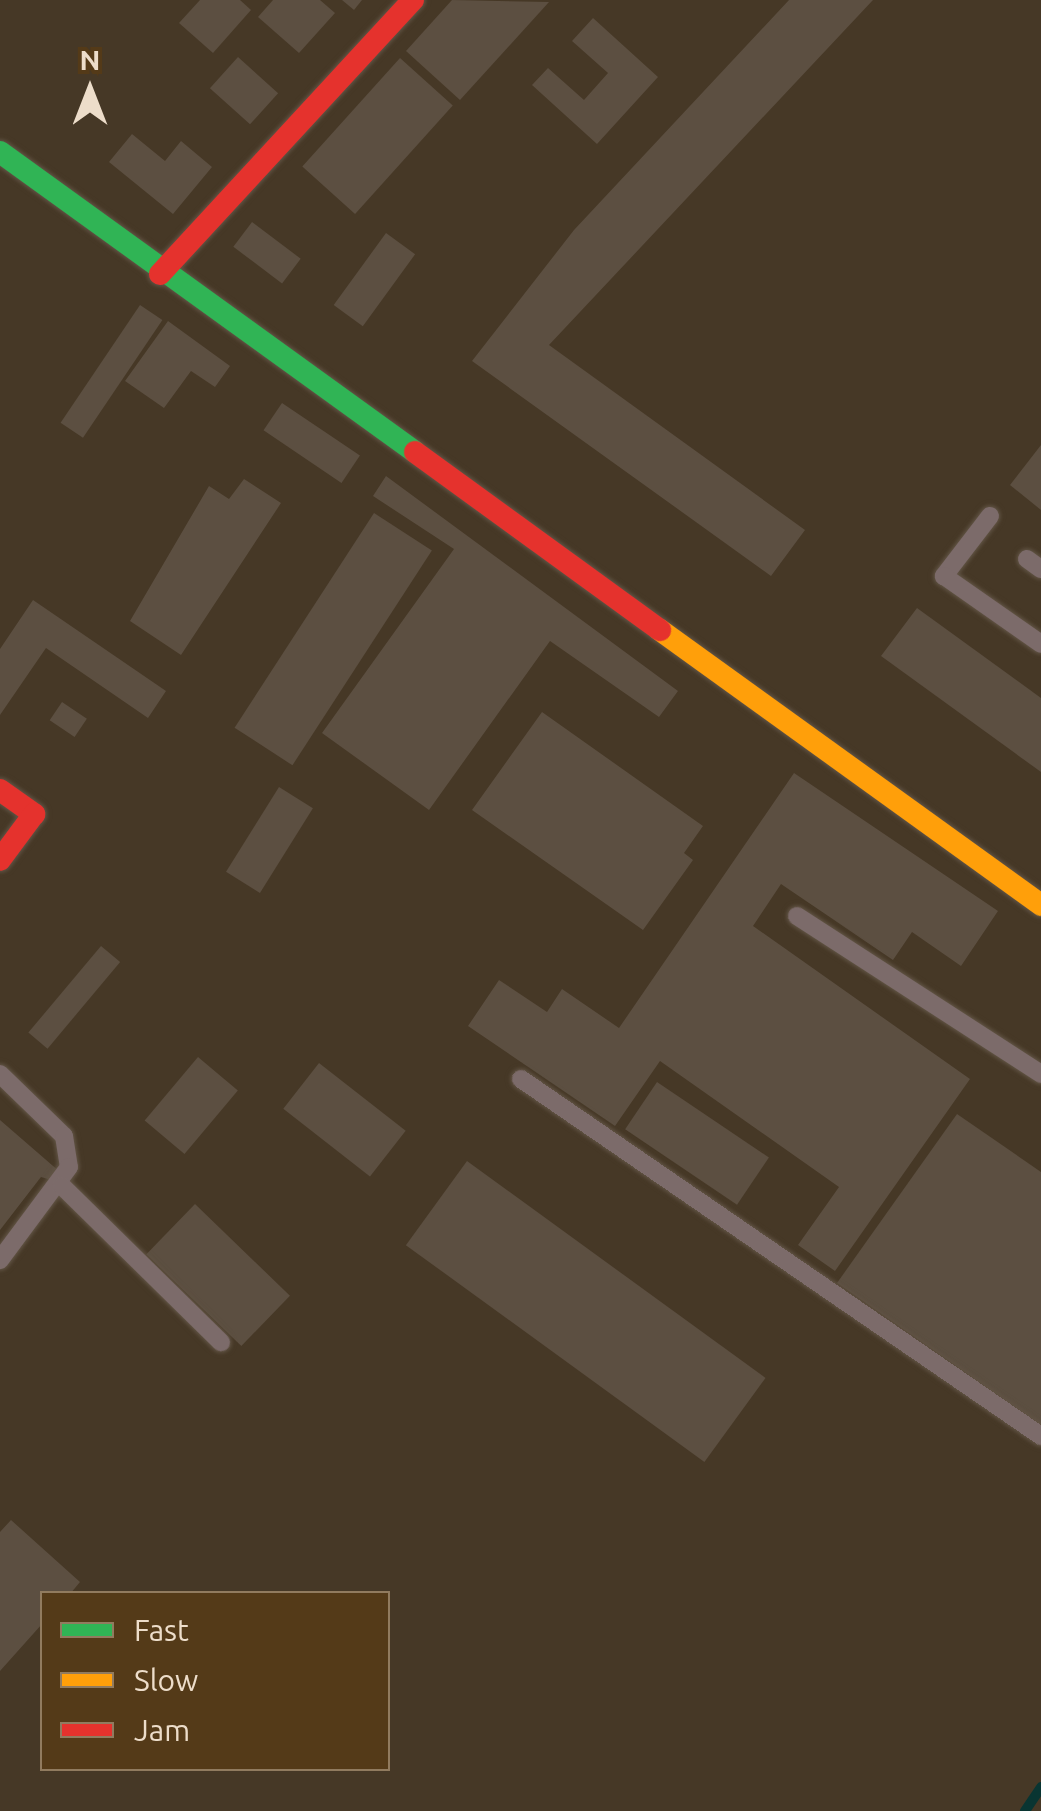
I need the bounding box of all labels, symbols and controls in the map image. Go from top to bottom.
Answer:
north arrow [40,40,140,140]
text: N [80,44,100,75]
legend [40,1591,390,1771]
text: Fast [134,1613,189,1647]
text: Slow [134,1663,198,1697]
text: Jam [134,1713,190,1747]

